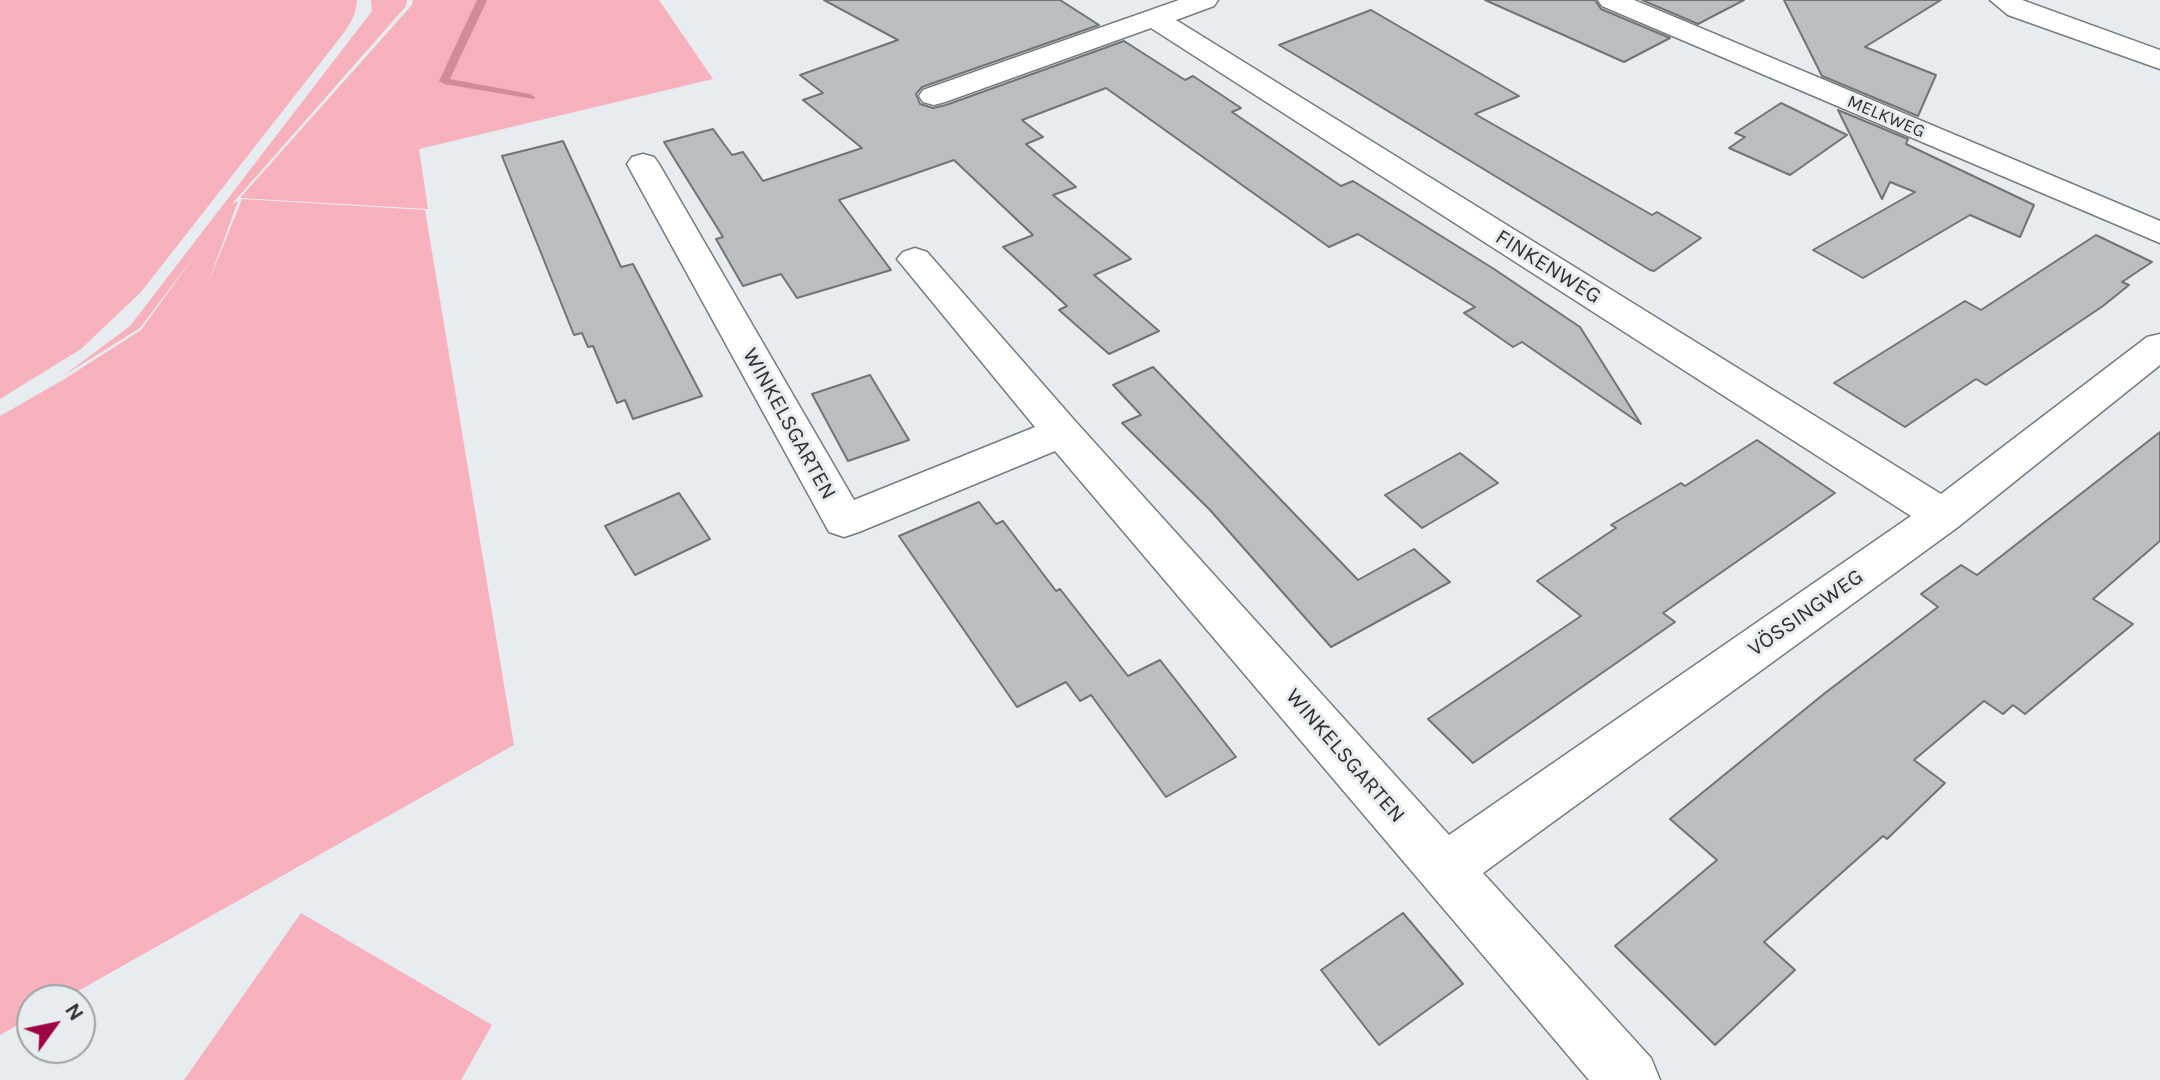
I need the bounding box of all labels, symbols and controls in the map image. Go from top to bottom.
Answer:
street label: MELKWEG [1844,91,1928,143]
street label: FINKENWEG [1490,224,1606,310]
street label: WINKELSGARTEN [737,344,841,504]
street label: VÖSSINGWEG [1743,564,1869,662]
street label: WINKELSGARTEN [1280,684,1410,828]
north arrow [16,984,96,1064]
text: N [59,998,90,1026]

